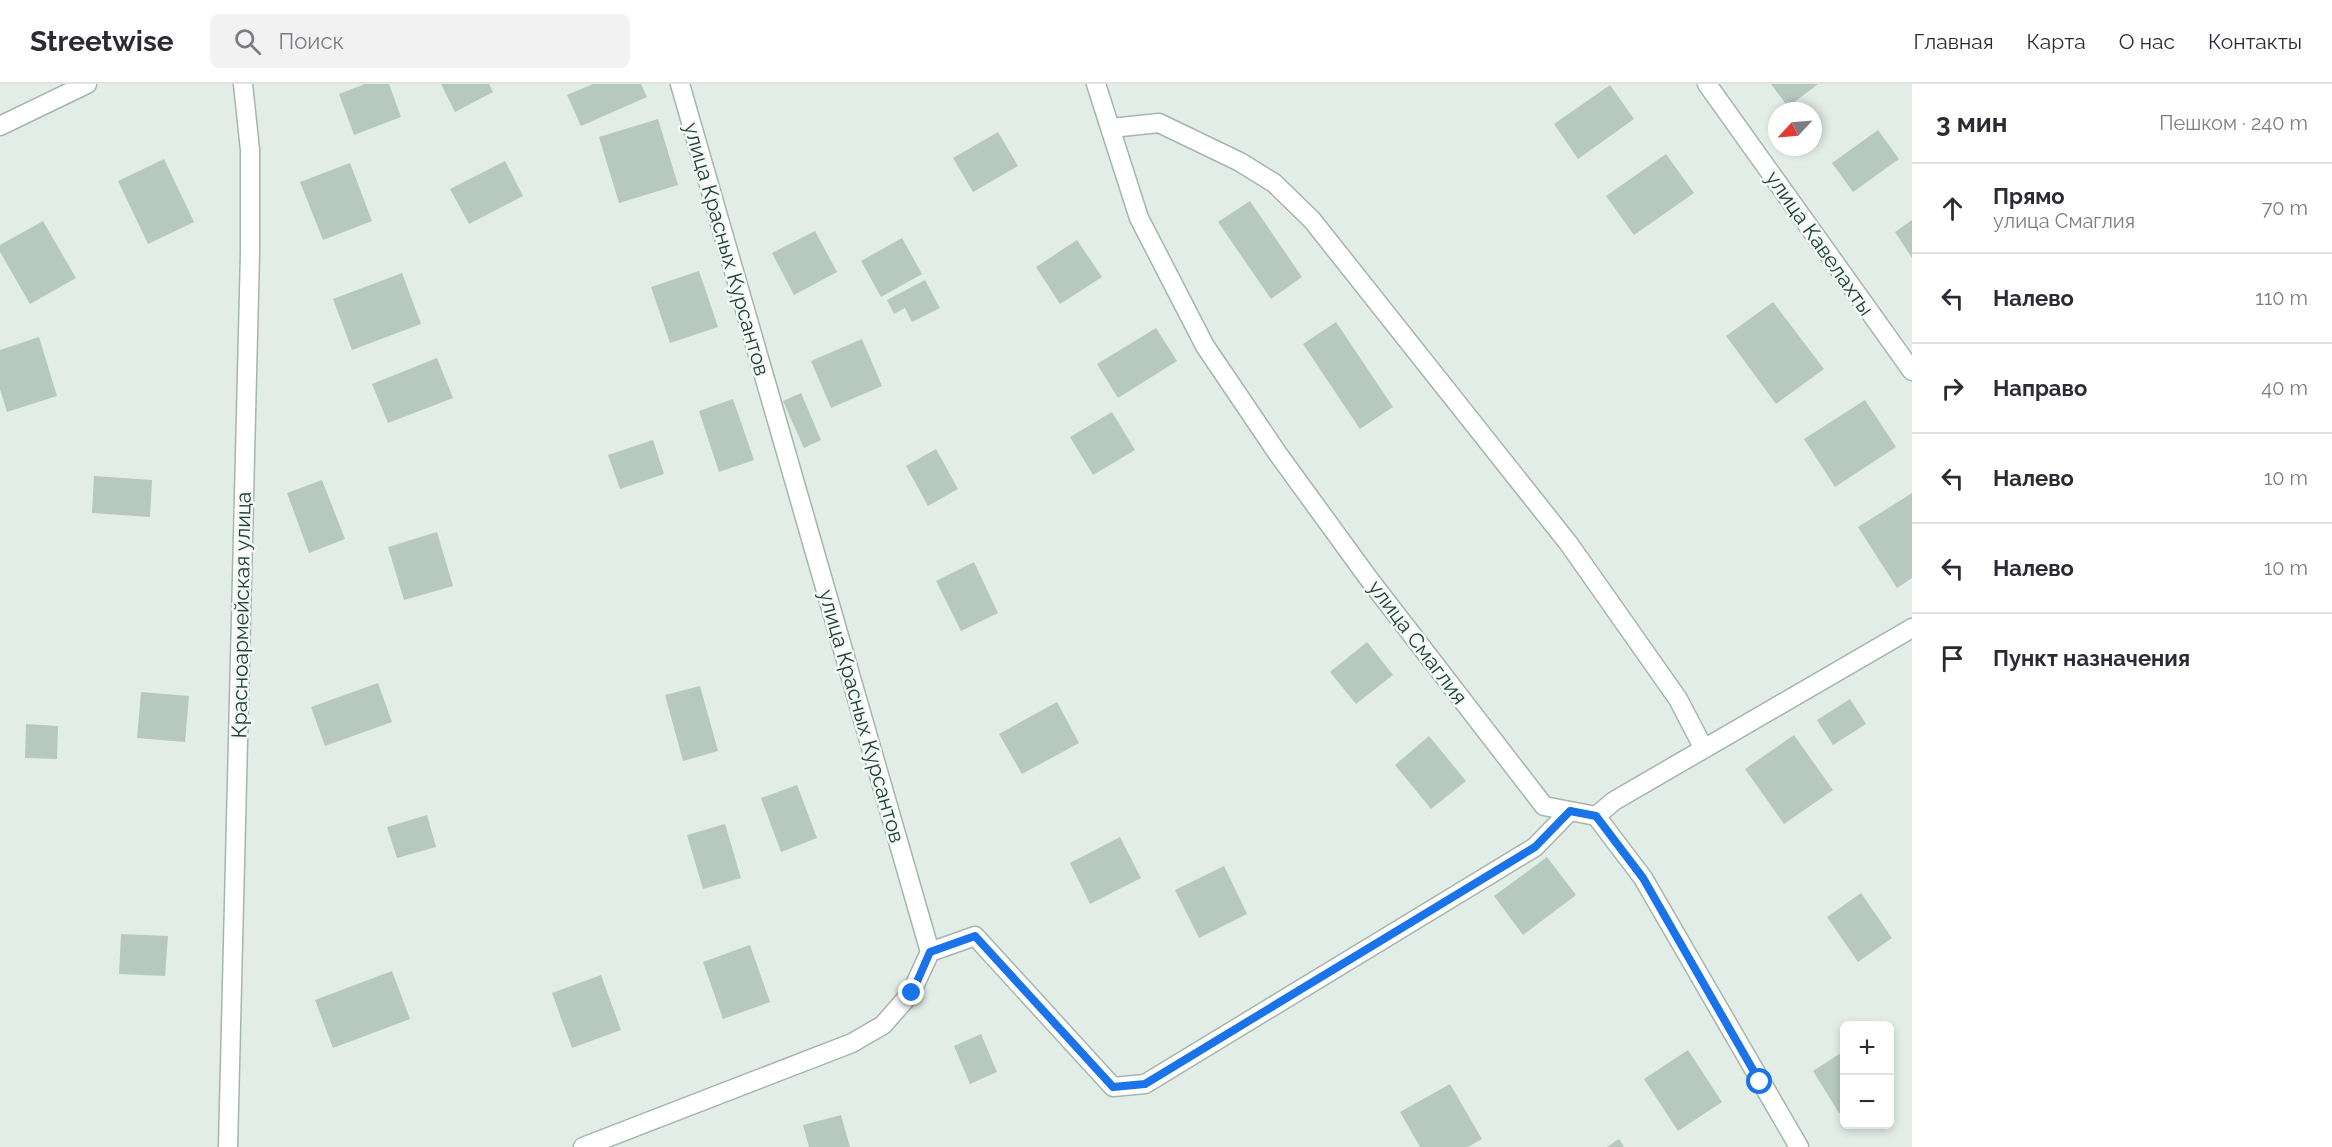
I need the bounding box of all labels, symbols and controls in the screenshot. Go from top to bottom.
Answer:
search box [210,14,630,68]
text: Streetwise [30,25,174,58]
icon: search [231,25,264,58]
text: Поиск [279,28,344,54]
text: Главная [1914,29,1994,54]
text: Карта [2027,29,2086,54]
text: О нас [2119,29,2175,54]
text: Контакты [2208,29,2302,54]
north arrow [1768,102,1822,156]
text: 3 мин [1936,108,2007,138]
text: Пешком · 240 m [2159,111,2308,135]
street label: улица Красных Курсантов [679,119,775,379]
street label: улица Кавелахты [1761,166,1879,320]
text: Прямо [1993,183,2065,209]
icon: ahead [1936,192,1969,225]
text: 70 m [2262,196,2308,220]
text: улица Смаглия [1993,209,2135,233]
icon: left [1936,282,1969,315]
text: Налево [1993,285,2074,311]
text: 110 m [2255,286,2308,310]
icon: right [1936,372,1969,405]
text: Направо [1993,375,2087,401]
text: 40 m [2261,376,2308,400]
icon: left [1936,462,1969,495]
text: Налево [1993,465,2074,491]
text: 10 m [2264,466,2308,490]
street label: Красноармейская улица [226,491,256,739]
icon: left [1936,552,1969,585]
text: Налево [1993,555,2074,581]
text: 10 m [2264,556,2308,580]
street label: улица Смаглия [1363,575,1473,709]
street label: улица Красных Курсантов [814,586,910,846]
icon: arrive [1936,642,1969,675]
text: Пункт назначения [1993,645,2190,671]
route end [898,979,924,1005]
map controls [1840,1021,1894,1129]
button: + [1840,1021,1894,1075]
route start [1746,1068,1772,1094]
button: − [1840,1075,1894,1129]

